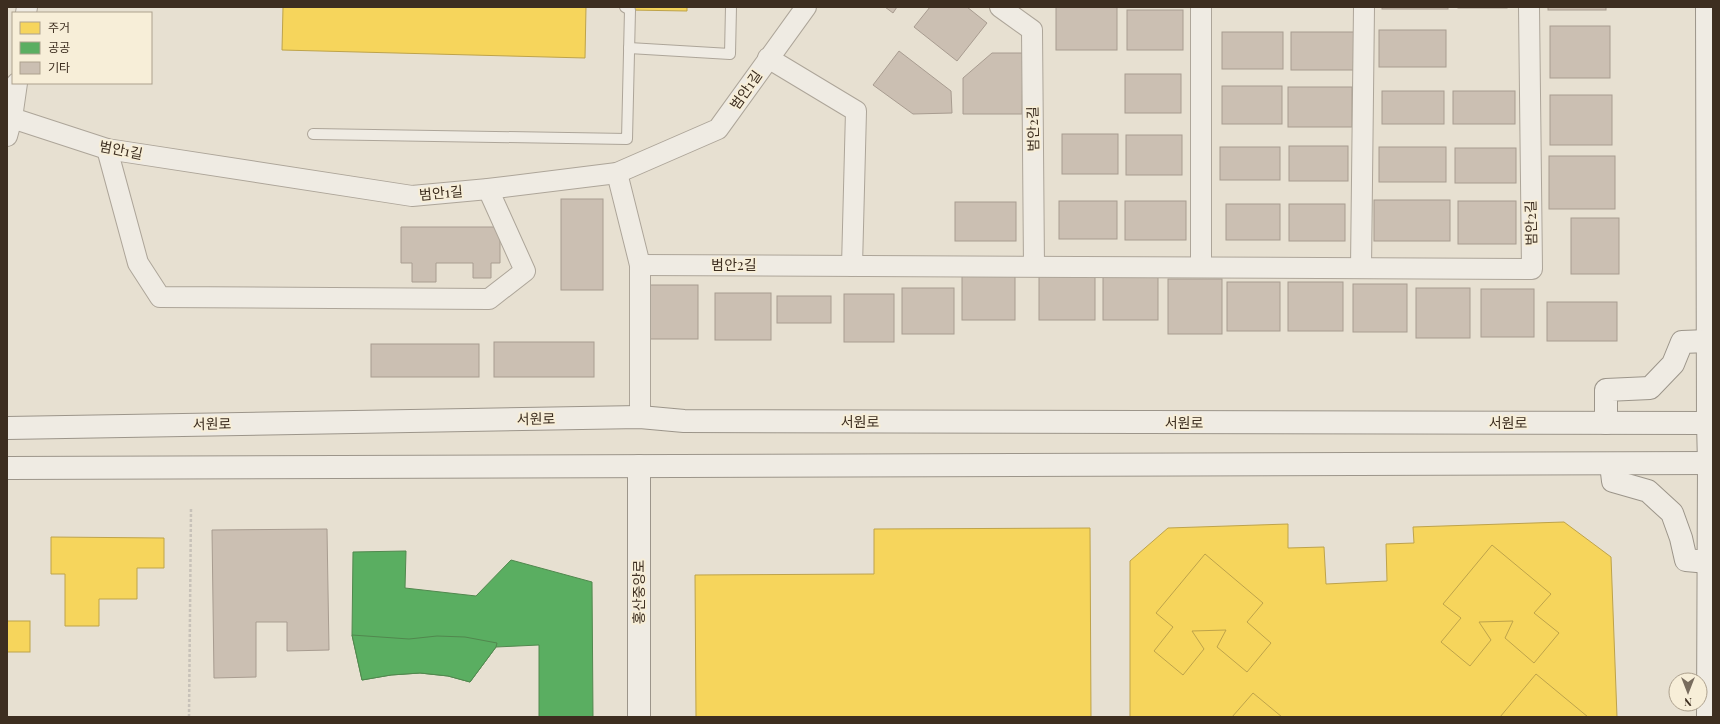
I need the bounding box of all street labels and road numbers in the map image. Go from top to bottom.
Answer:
street label: 범안1길 [725,66,766,113]
street label: 범안2길 [1023,106,1042,152]
street label: 범안1길 [98,136,144,163]
street label: 범안1길 [418,181,464,204]
street label: 범안2길 [1521,200,1540,246]
street label: 범안2길 [711,255,757,274]
street label: 서원로 [517,409,556,428]
street label: 서원로 [841,412,879,431]
street label: 서원로 [1165,413,1203,432]
street label: 서원로 [1489,413,1527,432]
street label: 서원로 [193,414,232,433]
street label: 홍산중앙로 [629,560,648,624]

